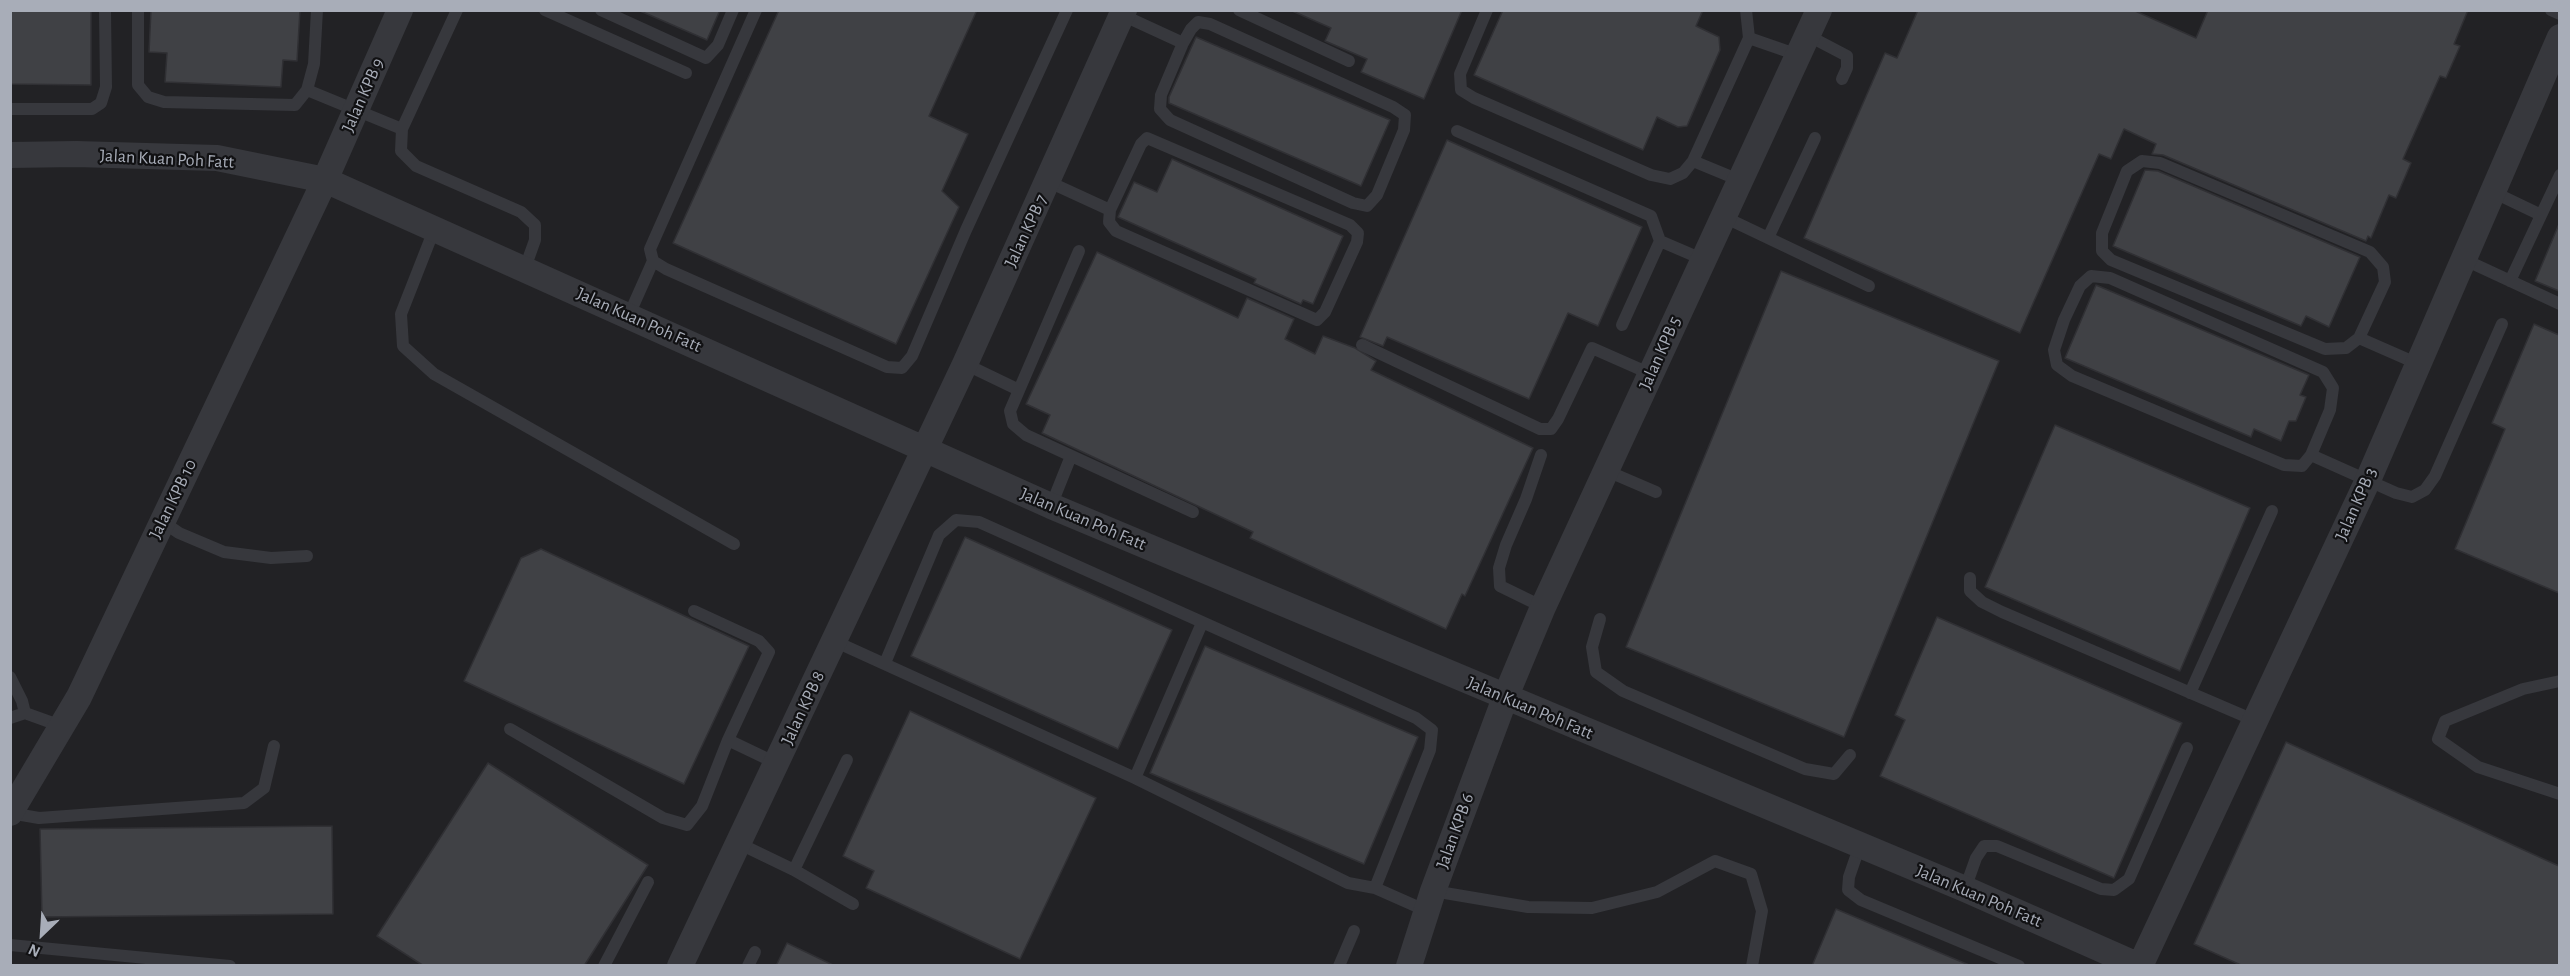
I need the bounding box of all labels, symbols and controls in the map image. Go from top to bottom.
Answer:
street label: Jalan KPB 9 [337,55,389,135]
street label: Jalan Kuan Poh Fatt [99,145,235,173]
street label: Jalan KPB 7 [1000,191,1052,271]
street label: Jalan Kuan Poh Fatt [573,283,705,357]
street label: Jalan KPB 5 [1634,313,1686,393]
street label: Jalan KPB 10 [144,456,202,542]
street label: Jalan KPB 3 [2330,464,2382,544]
street label: Jalan Kuan Poh Fatt [1017,483,1149,555]
street label: Jalan KPB 8 [777,668,829,748]
street label: Jalan Kuan Poh Fatt [1464,672,1596,744]
street label: Jalan KPB 6 [1431,790,1479,872]
street label: Jalan Kuan Poh Fatt [1913,860,2045,932]
north arrow [12,904,72,964]
text: N [26,941,43,960]

